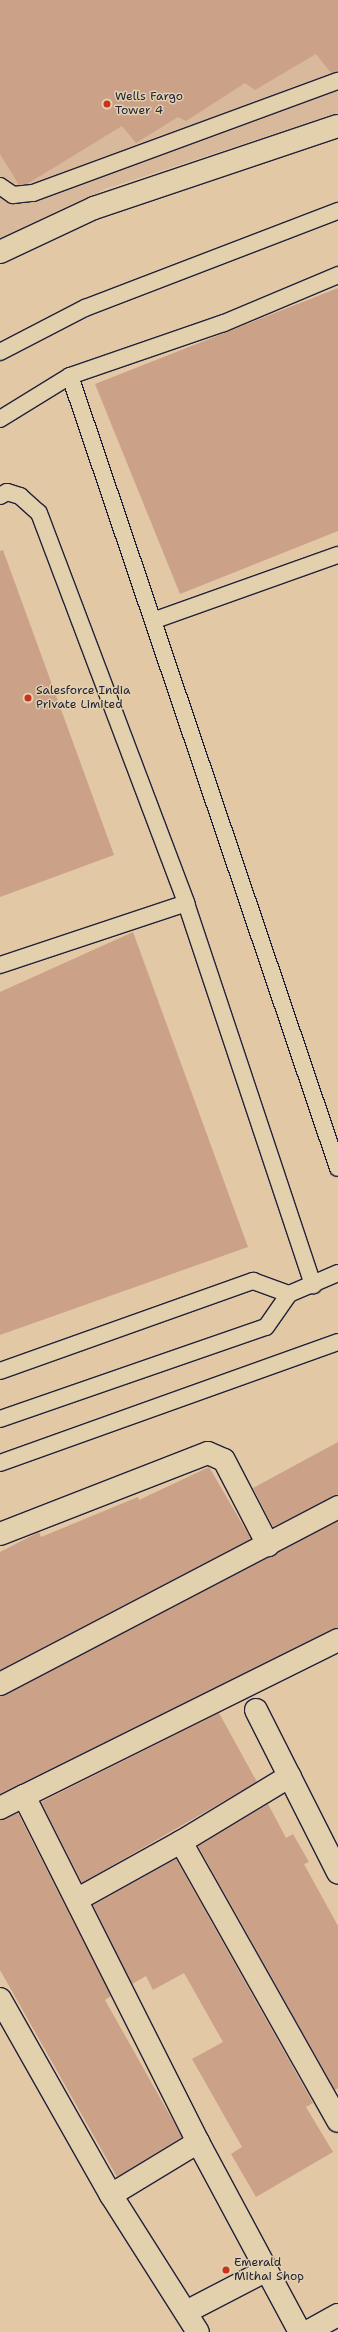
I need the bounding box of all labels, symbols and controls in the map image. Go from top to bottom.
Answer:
place label: Wells Fargo Tower 4 [115,90,183,118]
marker: Wells Fargo Tower 4 [102,99,112,109]
place label: Salesforce India Private Limited [36,684,130,712]
marker: Salesforce India Private Limited [23,693,33,703]
place label: Emerald Mithai Shop [234,2256,304,2284]
marker: Emerald Mithai Shop [221,2265,231,2275]

